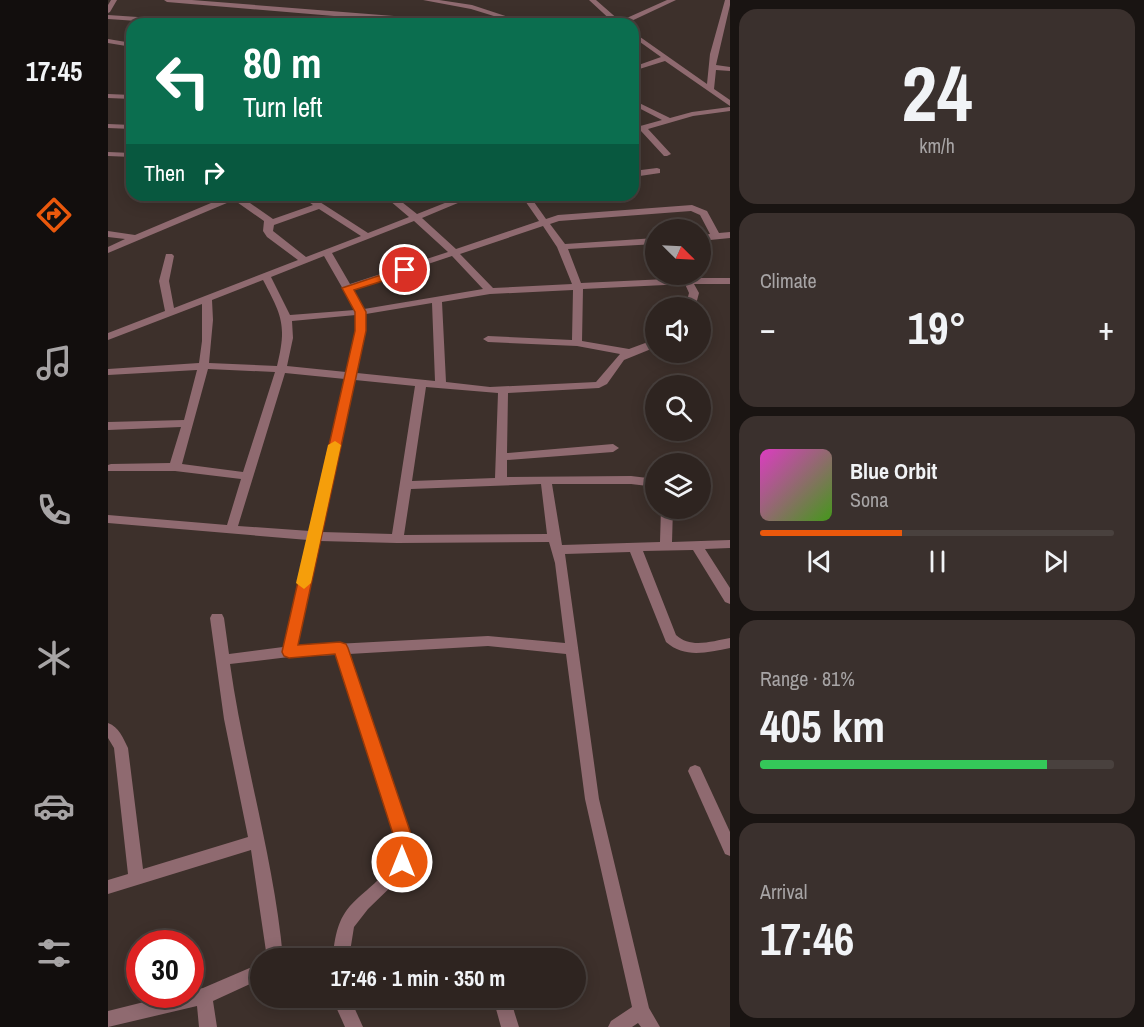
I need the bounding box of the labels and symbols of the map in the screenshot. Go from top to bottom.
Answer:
north arrow [645,219,711,285]
pin [379,244,430,295]
position arrow [370,830,434,894]
speed limit sign: 30 [126,930,204,1008]

